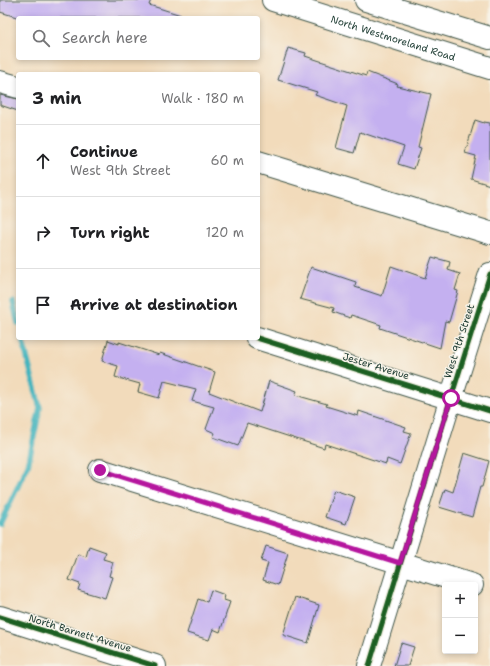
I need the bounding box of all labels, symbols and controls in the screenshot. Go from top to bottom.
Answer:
street label: North Westmoreland Road [329,12,458,64]
search box [16,16,260,60]
icon: search [30,27,52,49]
text: Search here [62,28,148,48]
text: 3 min [32,87,82,109]
text: Walk · 180 m [161,90,244,107]
text: Continue [70,142,138,162]
icon: ahead [32,150,54,172]
text: 60 m [211,152,244,169]
text: West 9th Street [70,162,171,179]
icon: right [32,222,54,244]
text: Turn right [70,223,150,243]
text: 120 m [206,224,244,241]
icon: arrive [32,294,54,316]
text: Arrive at destination [70,295,238,315]
street label: West 9th Street [441,302,477,380]
street label: Jester Avenue [341,350,411,382]
route start [442,389,460,407]
route end [91,461,109,479]
map controls [442,582,478,654]
button: + [442,582,478,618]
street label: North Barnett Avenue [27,611,133,655]
button: − [442,618,478,654]

